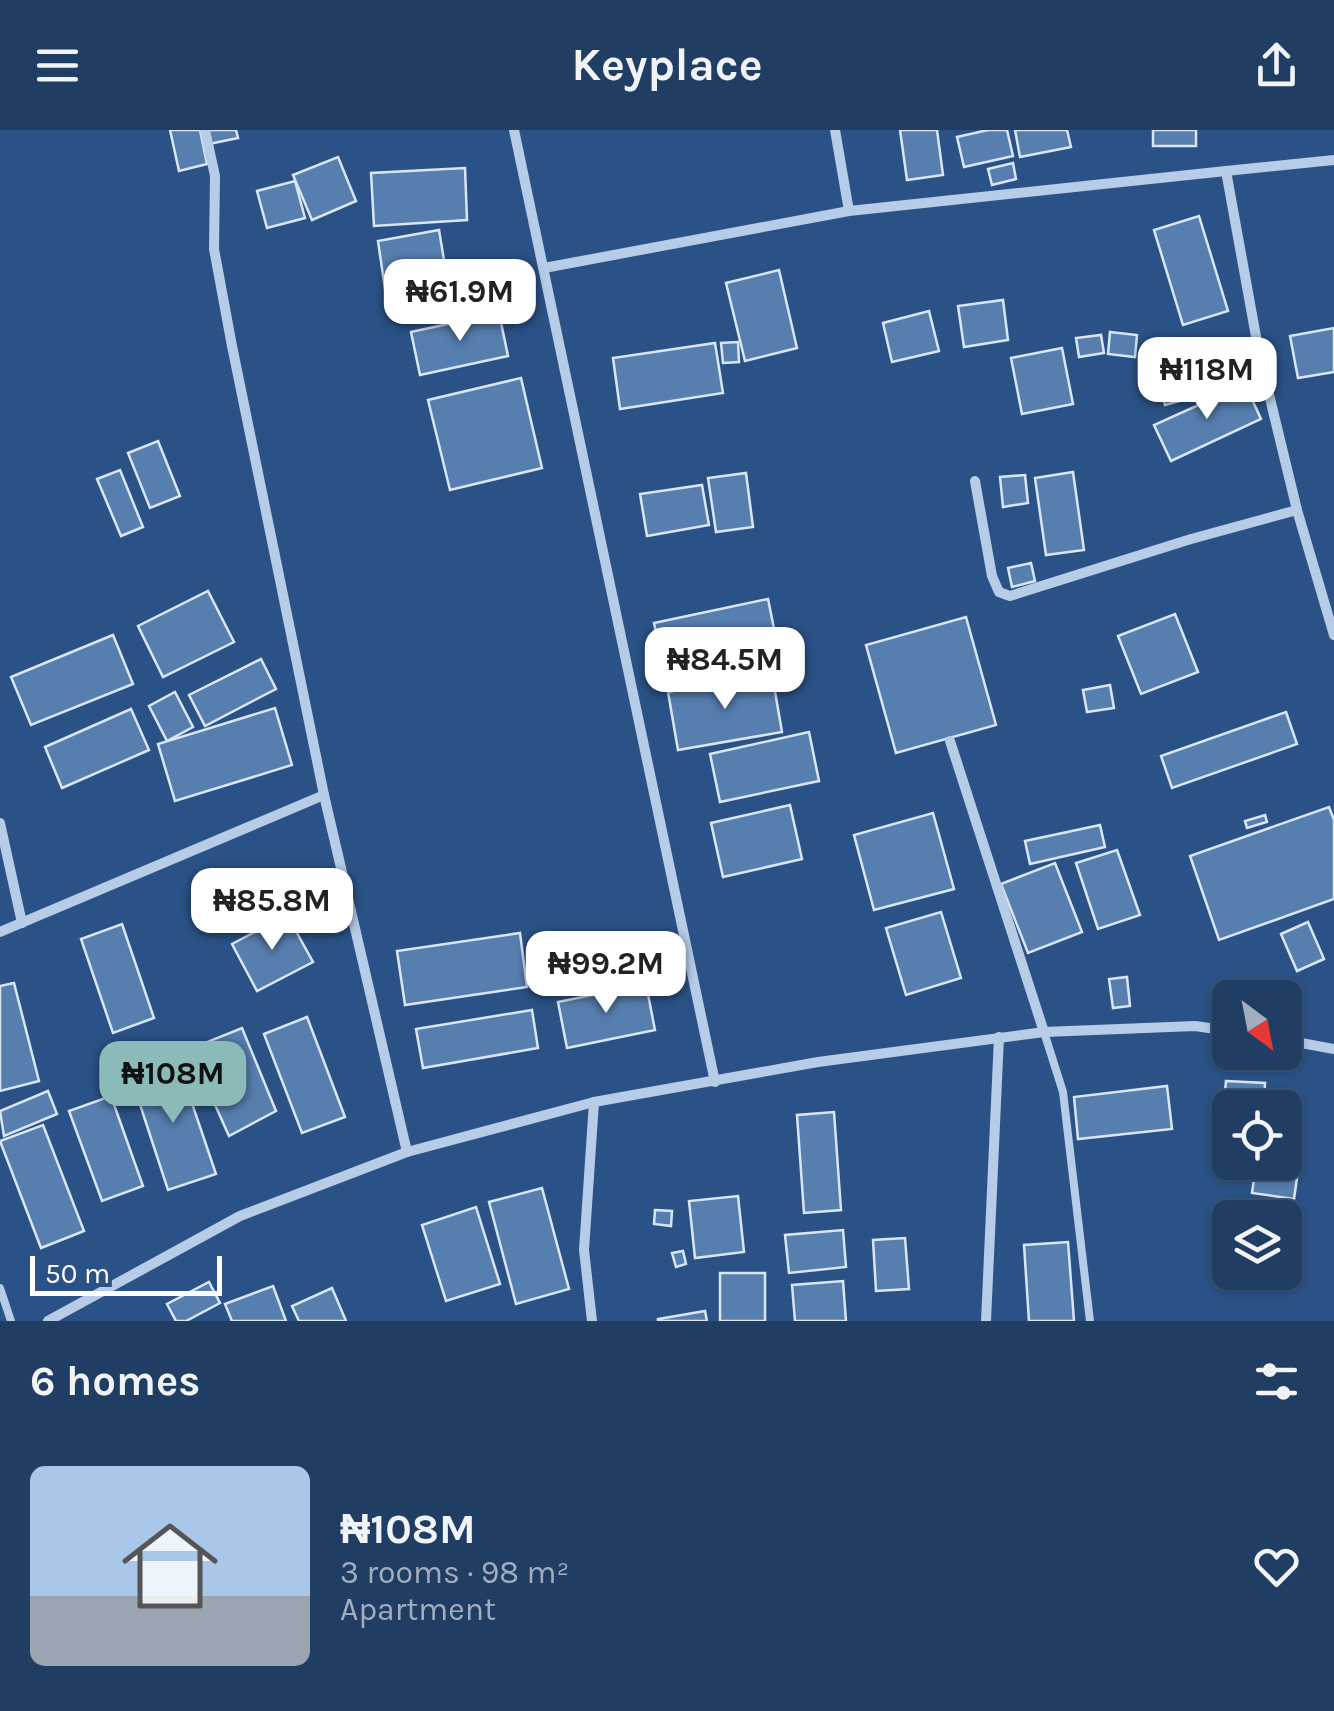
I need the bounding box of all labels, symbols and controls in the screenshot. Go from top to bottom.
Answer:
icon: menu [30,38,85,93]
icon: share [1249,38,1304,93]
text: Keyplace [571,39,763,91]
pin: ₦61.9M [379,259,541,344]
text: ₦61.9M [406,273,514,310]
pin: ₦118M [1137,337,1277,422]
text: ₦118M [1160,351,1254,388]
pin: ₦84.5M [644,627,806,712]
text: ₦84.5M [667,641,783,678]
pin: ₦85.8M [191,868,353,953]
text: ₦85.8M [213,882,331,919]
pin: ₦99.2M [525,931,687,1016]
text: ₦99.2M [548,945,664,982]
north arrow [1212,980,1302,1070]
map controls [1212,980,1302,1290]
pin: ₦108M [103,1041,243,1126]
text: ₦108M [121,1055,225,1092]
button: locate [1212,1090,1302,1180]
button: layers [1212,1200,1302,1290]
scale bar [30,1251,222,1296]
text: 50 m [45,1257,110,1290]
icon: filters [1249,1354,1304,1409]
text: 6 homes [30,1356,200,1406]
text: ₦108M [340,1504,476,1554]
icon: home [110,1506,230,1626]
icon: heart [1249,1539,1304,1594]
text: 3 rooms · 98 m² [340,1554,569,1591]
text: Apartment [340,1591,496,1628]

